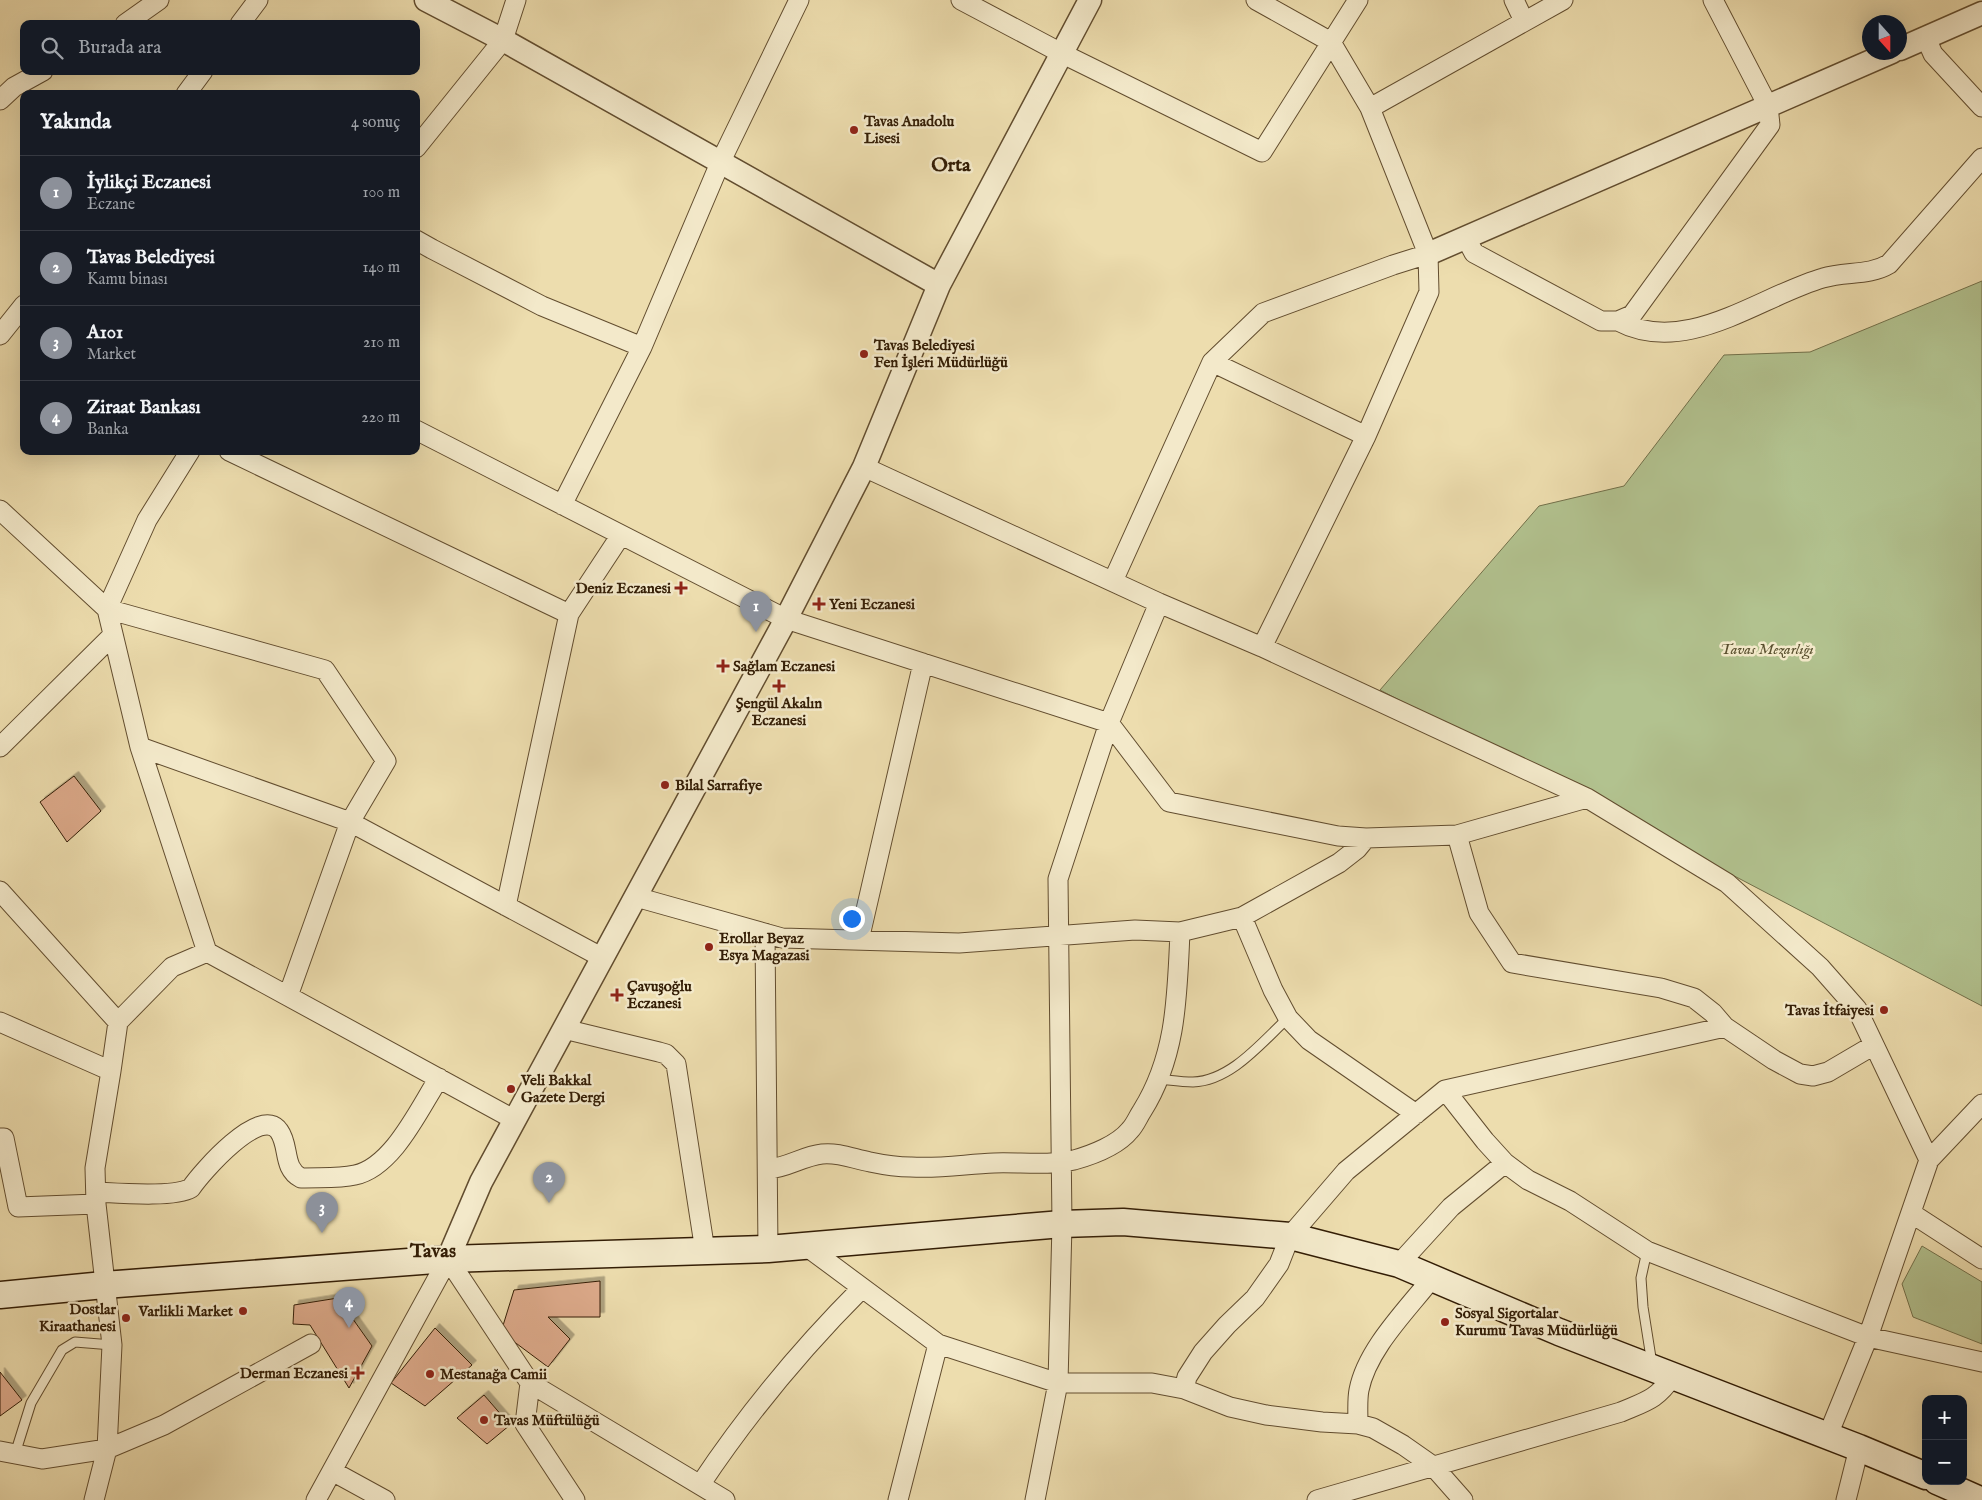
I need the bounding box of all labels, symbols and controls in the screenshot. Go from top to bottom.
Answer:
north arrow [1862,15,1907,60]
search box [20,20,420,75]
icon: search [38,34,66,62]
text: Burada ara [78,36,162,60]
text: Yakında [40,109,111,136]
place label: Tavas Anadolu Lisesi [863,112,954,148]
text: 4 sonuç [351,113,400,133]
marker: Tavas Anadolu Lisesi [848,124,860,136]
district label: Orta [931,153,971,178]
text: İylikçi Eczanesi [87,171,211,195]
text: 1 [53,183,59,203]
text: 100 m [363,183,400,203]
text: Eczane [87,195,135,215]
text: Tavas Belediyesi [87,246,215,270]
text: 2 [52,258,60,278]
text: 140 m [362,258,400,278]
text: Kamu binası [87,270,168,290]
text: A101 [87,321,123,345]
text: 3 [53,333,59,353]
text: 210 m [363,333,400,353]
place label: Tavas Belediyesi Fen İşleri Müdürlüğü [873,336,1008,372]
text: Market [87,345,136,365]
marker: Tavas Belediyesi Fen İşleri Müdürlüğü [858,348,870,360]
text: Ziraat Bankası [87,396,201,420]
text: 4 [52,408,60,428]
text: 220 m [361,408,400,428]
text: Banka [87,420,129,440]
place label: Deniz Eczanesi [575,579,671,598]
marker: Deniz Eczanesi [675,582,687,594]
pin: 1 [740,591,772,632]
place label: Yeni Eczanesi [829,595,915,614]
marker: Yeni Eczanesi [813,598,825,610]
park label: Tavas Mezarlığı [1720,640,1814,660]
place label: Sağlam Eczanesi [733,657,835,676]
marker: Sağlam Eczanesi [717,660,729,672]
marker: Şengül Akalın Eczanesi [773,680,785,692]
place label: Şengül Akalın Eczanesi [736,694,822,730]
place label: Bilal Sarrafiye [675,776,762,795]
marker: Bilal Sarrafiye [659,779,671,791]
your location [839,906,865,932]
place label: Erollar Beyaz Esya Magazasi [719,929,810,965]
marker: Erollar Beyaz Esya Magazasi [703,941,715,953]
place label: Çavuşoğlu Eczanesi [627,977,692,1013]
marker: Çavuşoğlu Eczanesi [611,989,623,1001]
place label: Tavas İtfaiyesi [1784,1001,1874,1020]
marker: Tavas İtfaiyesi [1878,1004,1890,1016]
place label: Veli Bakkal Gazete Dergi [520,1071,605,1107]
marker: Veli Bakkal Gazete Dergi [505,1083,517,1095]
pin: 2 [533,1162,565,1203]
pin: 3 [306,1192,338,1233]
district label: Tavas [409,1239,456,1264]
pin: 4 [333,1287,365,1328]
place label: Dostlar Kiraathanesi [39,1300,116,1336]
place label: Varlikli Market [138,1302,234,1321]
place label: Sosyal Sigortalar Kurumu Tavas Müdürlüğü [1455,1304,1618,1340]
marker: Varlikli Market [237,1305,249,1317]
marker: Dostlar Kiraathanesi [120,1312,132,1324]
marker: Sosyal Sigortalar Kurumu Tavas Müdürlüğü [1439,1316,1451,1328]
place label: Derman Eczanesi [240,1364,348,1383]
place label: Mestanağa Camii [440,1365,547,1384]
marker: Derman Eczanesi [352,1367,364,1379]
marker: Mestanağa Camii [424,1368,436,1380]
map controls [1922,1395,1967,1485]
button: + [1922,1395,1967,1440]
place label: Tavas Müftülüğü [493,1411,600,1430]
marker: Tavas Müftülüğü [478,1414,490,1426]
button: − [1922,1440,1967,1485]

